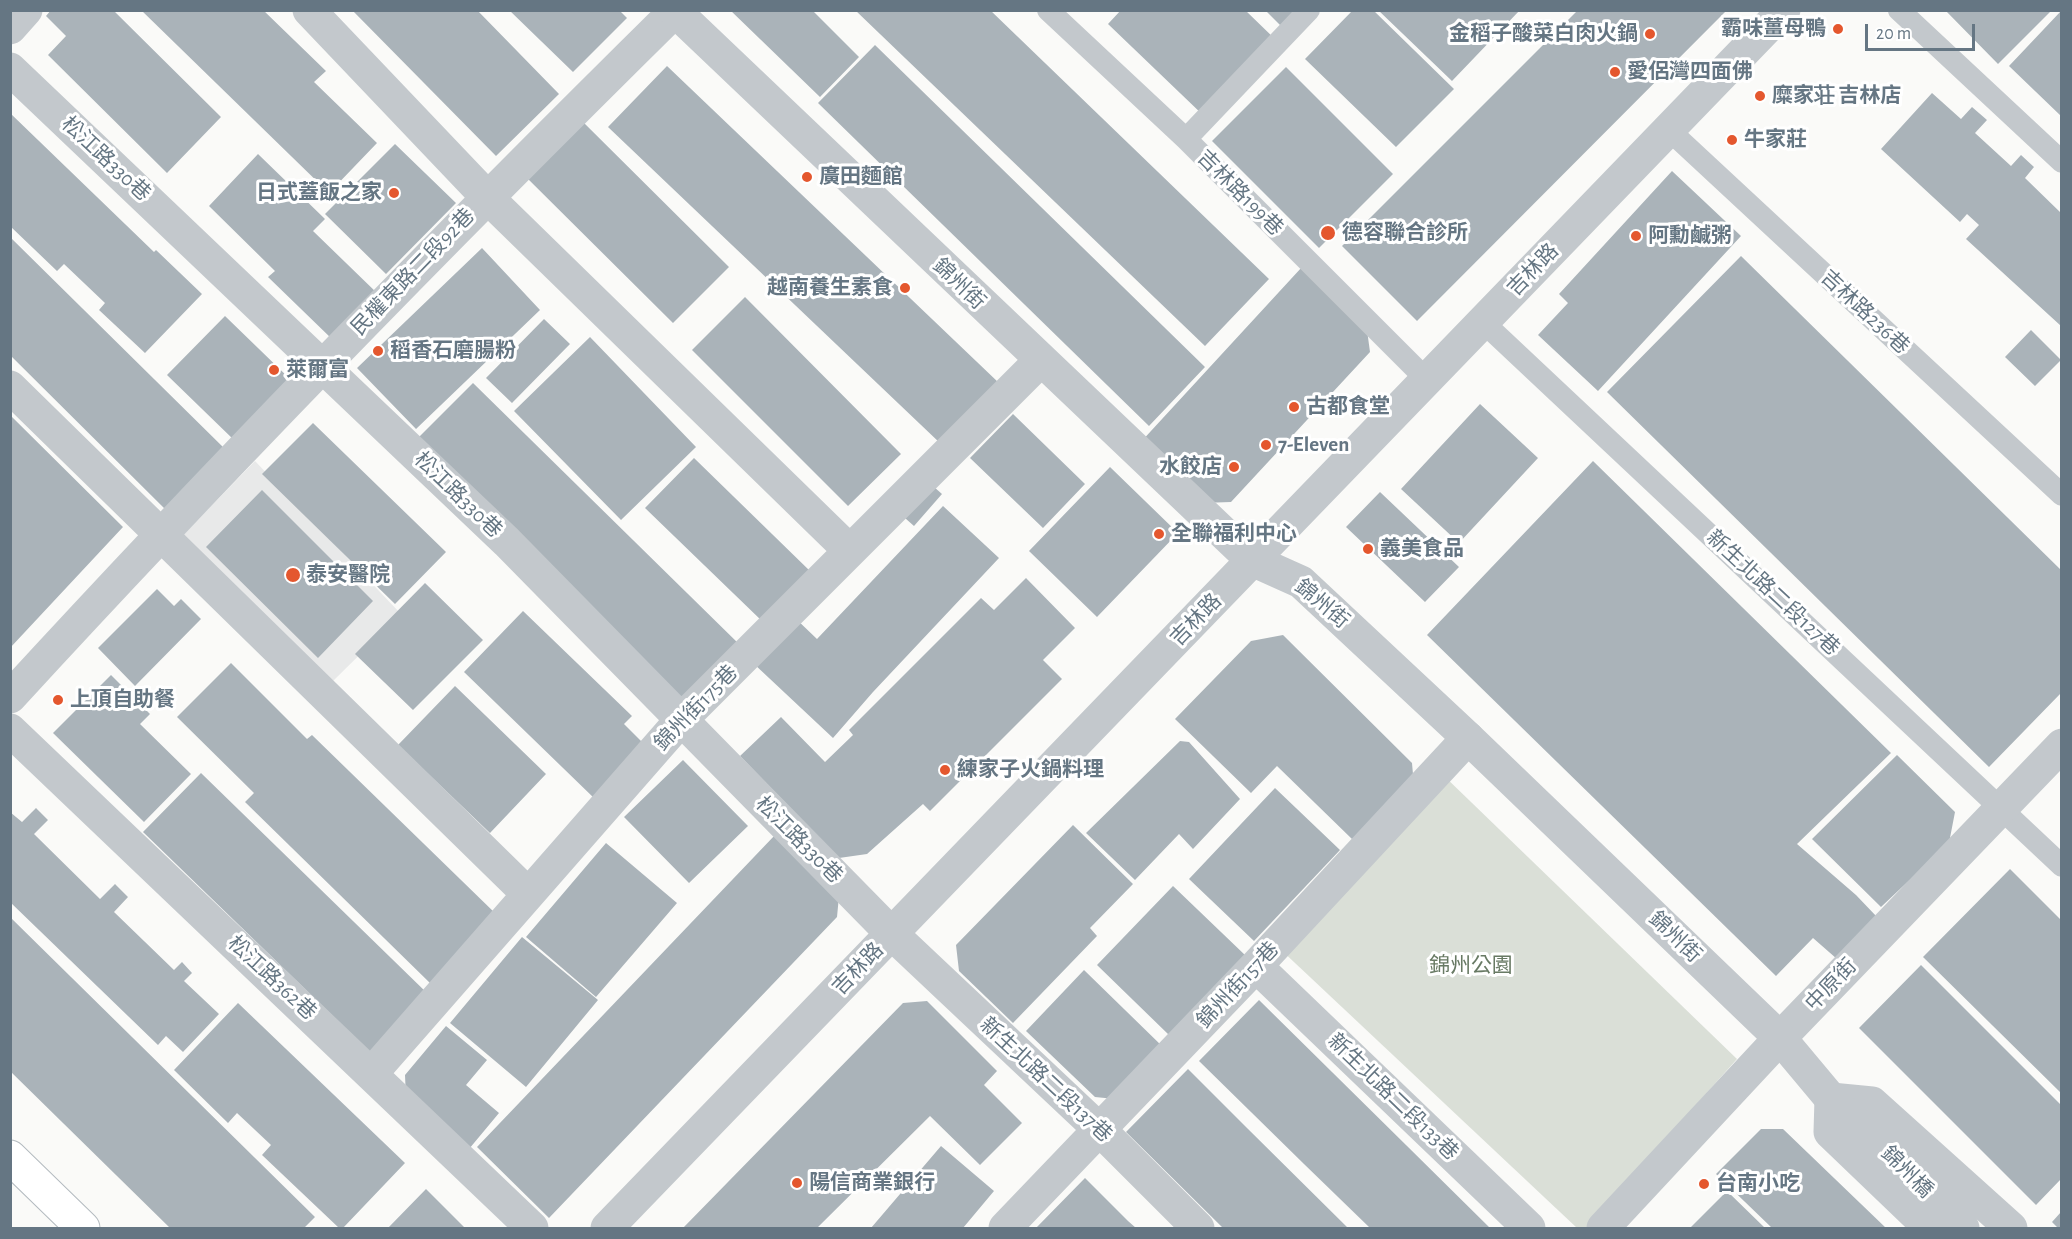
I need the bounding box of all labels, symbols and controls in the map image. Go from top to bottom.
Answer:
scale bar [1868,12,1978,50]
place label: 霸味薑母鴨 [1721,16,1826,42]
place label: 金稻子酸菜白肉火鍋 [1449,21,1638,47]
marker: 霸味薑母鴨 [1831,22,1845,36]
text: 20 m [1876,25,1911,43]
marker: 金稻子酸菜白肉火鍋 [1643,27,1657,41]
place label: 愛侶灣四面佛 [1627,59,1753,85]
marker: 愛侶灣四面佛 [1608,65,1622,79]
place label: 糜家荘 吉林店 [1772,83,1901,109]
marker: 糜家荘 吉林店 [1753,89,1767,103]
street label: 松江路330巷 [56,111,156,207]
place label: 牛家莊 [1744,127,1807,153]
marker: 牛家莊 [1725,133,1739,147]
street label: 吉林路199巷 [1192,145,1288,241]
place label: 廣田麵館 [819,164,903,190]
marker: 廣田麵館 [800,170,814,184]
place label: 日式蓋飯之家 [256,180,382,206]
marker: 日式蓋飯之家 [387,186,401,200]
street label: 民權東路二段92巷 [346,203,480,341]
place label: 德容聯合診所 [1342,220,1468,246]
place label: 阿勳鹹粥 [1648,223,1732,249]
marker: 德容聯合診所 [1319,224,1337,242]
marker: 阿勳鹹粥 [1629,229,1643,243]
street label: 吉林路 [1502,239,1564,301]
street label: 錦州街 [928,253,990,315]
street label: 吉林路236巷 [1815,265,1915,359]
place label: 越南養生素食 [767,275,893,301]
marker: 越南養生素食 [898,281,912,295]
place label: 稻香石磨腸粉 [390,338,516,364]
marker: 稻香石磨腸粉 [371,344,385,358]
place label: 萊爾富 [286,357,349,383]
marker: 萊爾富 [267,363,281,377]
place label: 古都食堂 [1306,394,1390,420]
marker: 古都食堂 [1287,400,1301,414]
place label: 7-Eleven [1278,432,1349,458]
marker: 7-Eleven [1259,438,1273,452]
street label: 松江路330巷 [409,447,507,543]
place label: 水餃店 [1159,454,1222,480]
marker: 水餃店 [1227,460,1241,474]
place label: 全聯福利中心 [1171,521,1297,547]
street label: 新生北路二段127巷 [1701,525,1845,661]
marker: 全聯福利中心 [1152,527,1166,541]
place label: 義美食品 [1380,536,1464,562]
marker: 義美食品 [1361,542,1375,556]
place label: 泰安醫院 [306,562,390,588]
marker: 泰安醫院 [284,566,302,584]
street label: 錦州街 [1290,574,1354,634]
street label: 吉林路 [1165,589,1227,651]
street label: 錦州街175巷 [649,660,743,756]
place label: 上頂自助餐 [70,687,175,713]
marker: 上頂自助餐 [51,693,65,707]
place label: 練家子火鍋料理 [957,757,1104,783]
marker: 練家子火鍋料理 [938,763,952,777]
street label: 松江路330巷 [750,791,848,889]
street label: 錦州街 [1644,906,1706,968]
street label: 松江路362巷 [222,931,322,1025]
street label: 錦州街157巷 [1192,937,1284,1033]
street label: 吉林路 [827,938,889,1000]
park label: 錦州公園 [1429,953,1513,979]
street label: 中原街 [1800,954,1862,1016]
street label: 新生北路二段137巷 [975,1012,1117,1148]
street label: 新生北路二段133巷 [1323,1028,1463,1166]
street label: 錦州橋 [1876,1141,1938,1203]
place label: 陽信商業銀行 [809,1170,935,1196]
place label: 台南小吃 [1716,1171,1800,1197]
marker: 陽信商業銀行 [790,1176,804,1190]
marker: 台南小吃 [1697,1177,1711,1191]

